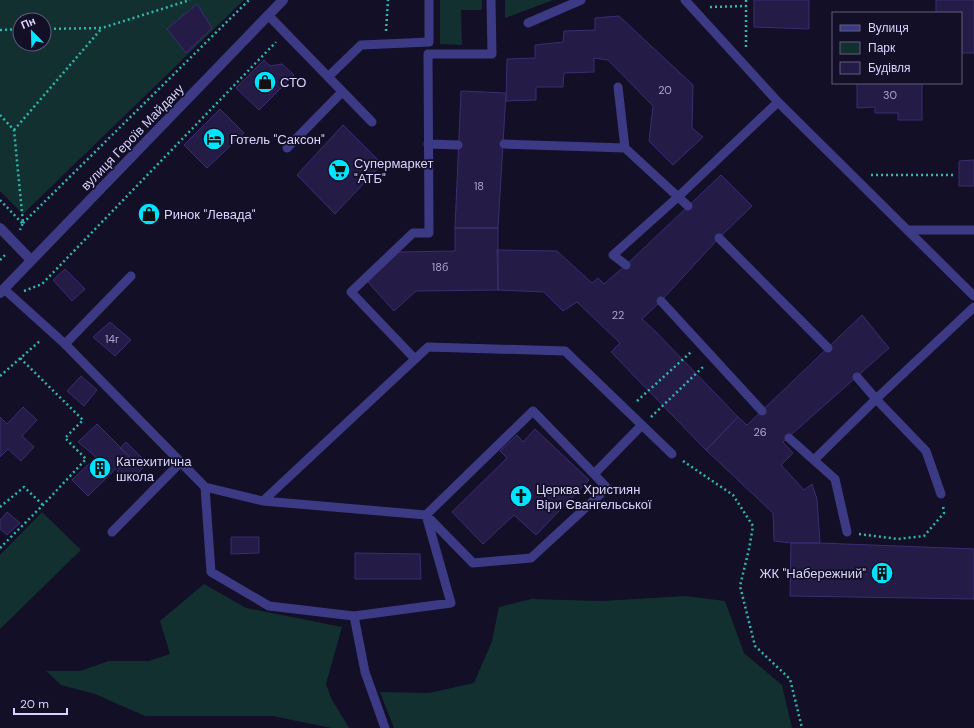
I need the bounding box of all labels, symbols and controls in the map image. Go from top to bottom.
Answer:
north arrow [12,12,52,52]
legend [832,12,962,84]
text: Пн [19,14,38,32]
text: Вулиця [868,20,909,36]
text: Парк [868,40,896,56]
text: Будівля [868,60,910,76]
shop icon: СТО [252,69,278,95]
place label: СТО [280,74,306,91]
street label: вулиця Героїв Майдану [77,80,188,194]
house number: 20 [658,83,672,97]
house number: 30 [883,88,897,102]
hotel icon: Готель "Саксон" [201,126,227,152]
place label: Готель "Саксон" [230,131,325,148]
place label: Супермаркет "АТБ" [354,155,433,187]
supermarket icon: Супермаркет "АТБ" [326,157,352,183]
house number: 18 [474,179,484,193]
shop icon: Ринок "Левада" [136,201,162,227]
place label: Ринок "Левада" [164,206,256,223]
house number: 18б [432,260,448,274]
house number: 22 [612,308,624,322]
house number: 14г [105,332,119,346]
house number: 26 [753,425,767,439]
place label: Катехитична школа [116,453,192,485]
building icon: Катехитична школа [87,455,113,481]
place label: Церква Християн Віри Євангельської [536,481,652,513]
church icon: Церква Християн Віри Євангельської [508,483,534,509]
building icon: ЖК "Набережний" [869,560,895,586]
place label: ЖК "Набережний" [760,565,866,582]
scale bar [14,690,67,716]
text: 20 m [20,696,49,712]

